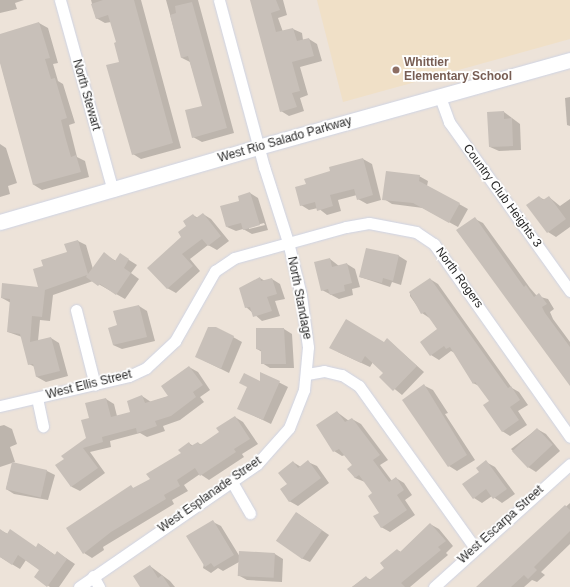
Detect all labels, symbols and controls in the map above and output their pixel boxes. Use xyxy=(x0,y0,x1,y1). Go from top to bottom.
place label: Whittier Elementary School xyxy=(404,56,512,84)
street label: North Stewart xyxy=(69,58,103,132)
marker: Whittier Elementary School xyxy=(391,65,401,75)
street label: West Rio Salado Parkway xyxy=(216,114,354,166)
street label: Country Club Heights 3 xyxy=(460,142,544,250)
street label: North Rogers xyxy=(432,245,486,311)
street label: North Standage xyxy=(284,255,314,341)
street label: West Ellis Street xyxy=(45,367,133,403)
street label: West Esplanade Street xyxy=(156,454,264,536)
street label: West Escarpa Street xyxy=(455,483,547,567)

